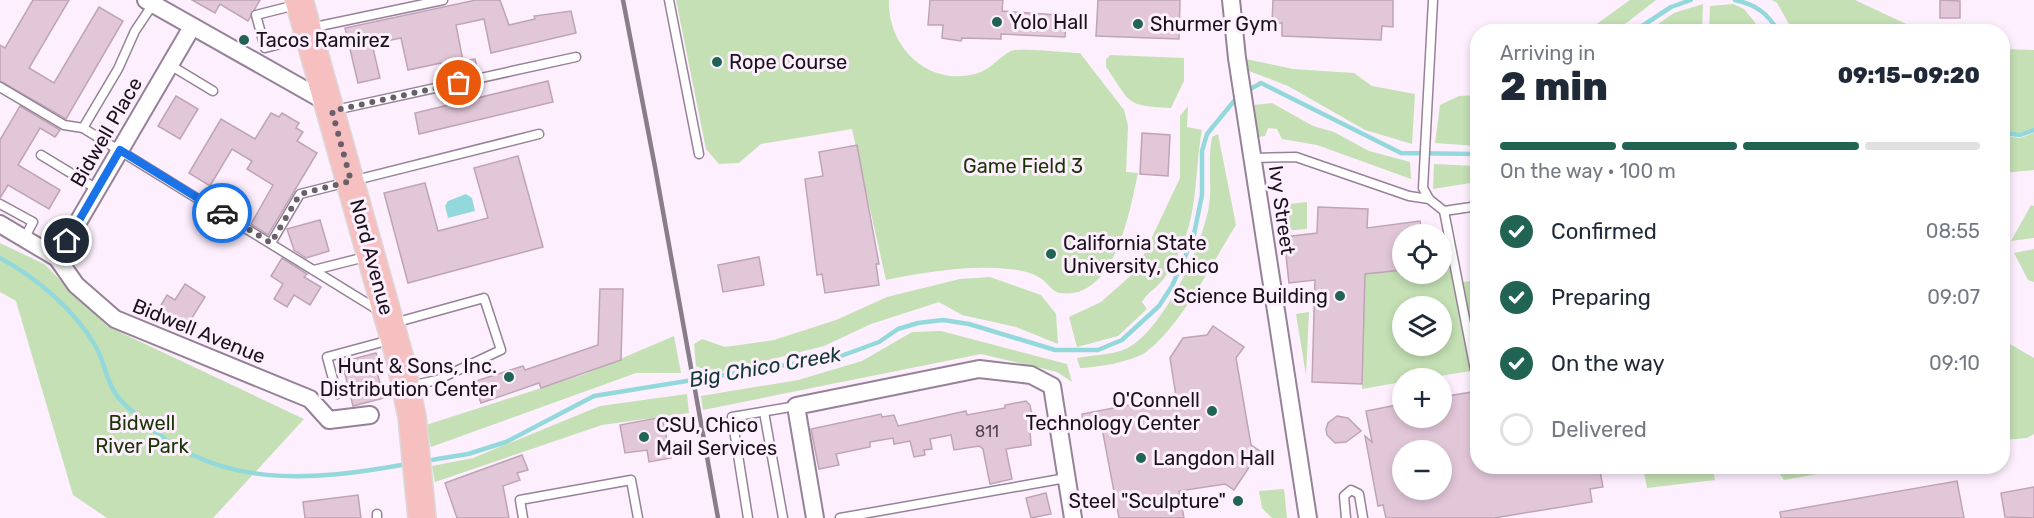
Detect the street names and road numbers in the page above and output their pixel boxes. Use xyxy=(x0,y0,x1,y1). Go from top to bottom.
street label: Bidwell Place xyxy=(65,73,147,191)
street label: Ivy Street xyxy=(1264,164,1300,256)
street label: Nord Avenue xyxy=(345,196,399,318)
street label: Bidwell Avenue xyxy=(129,293,269,369)

